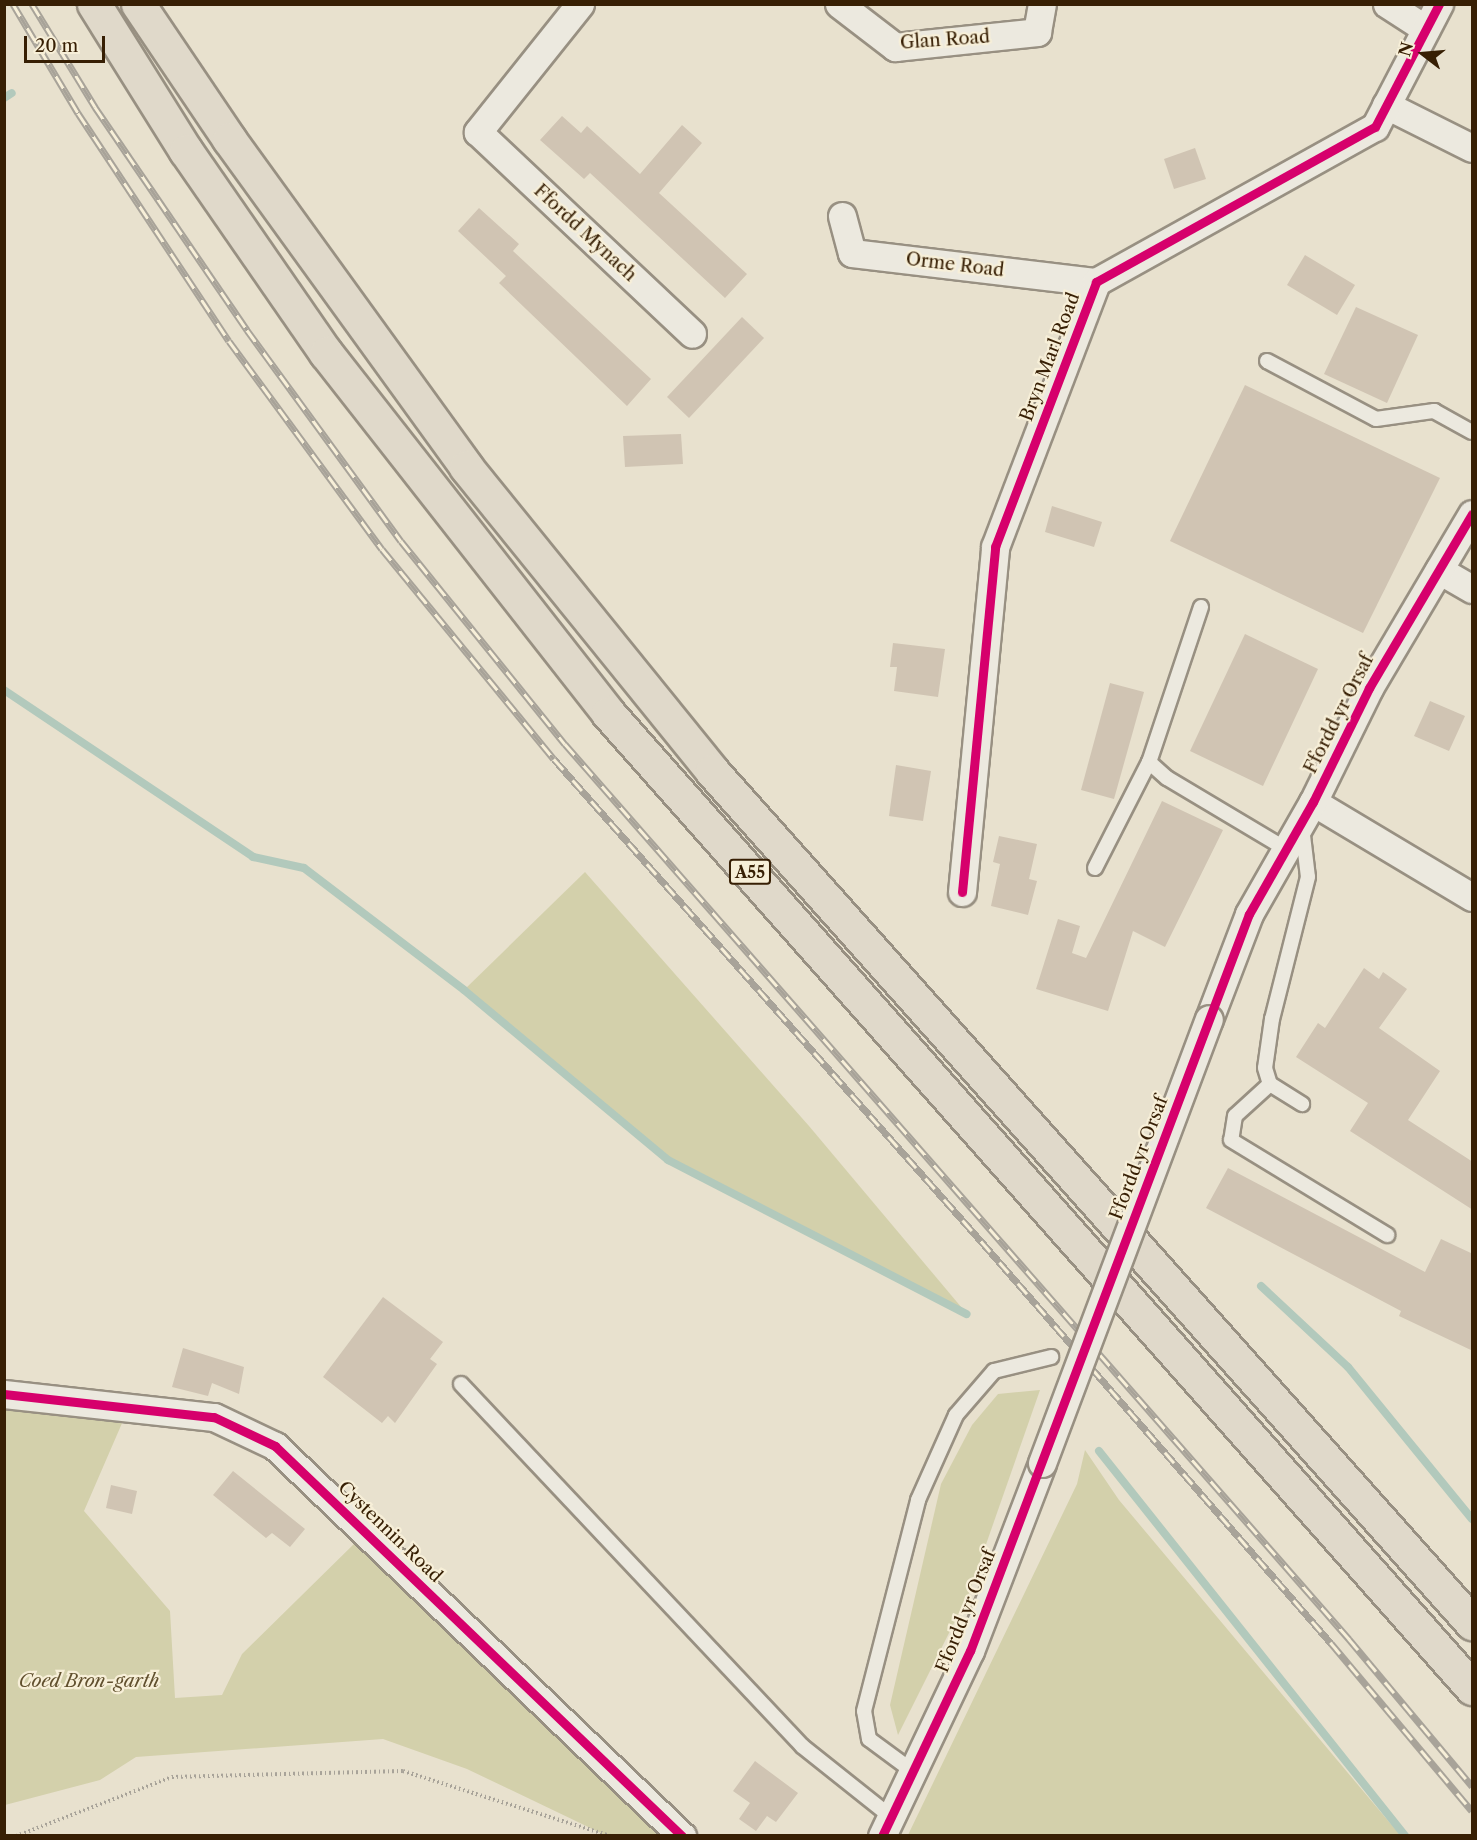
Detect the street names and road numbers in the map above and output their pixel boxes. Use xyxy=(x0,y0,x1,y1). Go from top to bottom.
street label: Glan Road xyxy=(899,26,991,54)
street label: Ffordd Mynach xyxy=(529,180,641,286)
street label: Orme Road xyxy=(905,248,1005,282)
street label: Bryn Marl Road xyxy=(1016,290,1084,424)
street label: Ffordd yr Orsaf xyxy=(1299,650,1379,778)
road number: A55 xyxy=(728,859,772,885)
street label: Ffordd yr Orsaf xyxy=(1105,1093,1173,1223)
street label: Cystennin Road xyxy=(333,1477,447,1587)
street label: Ffordd yr Orsaf xyxy=(931,1546,1001,1676)

